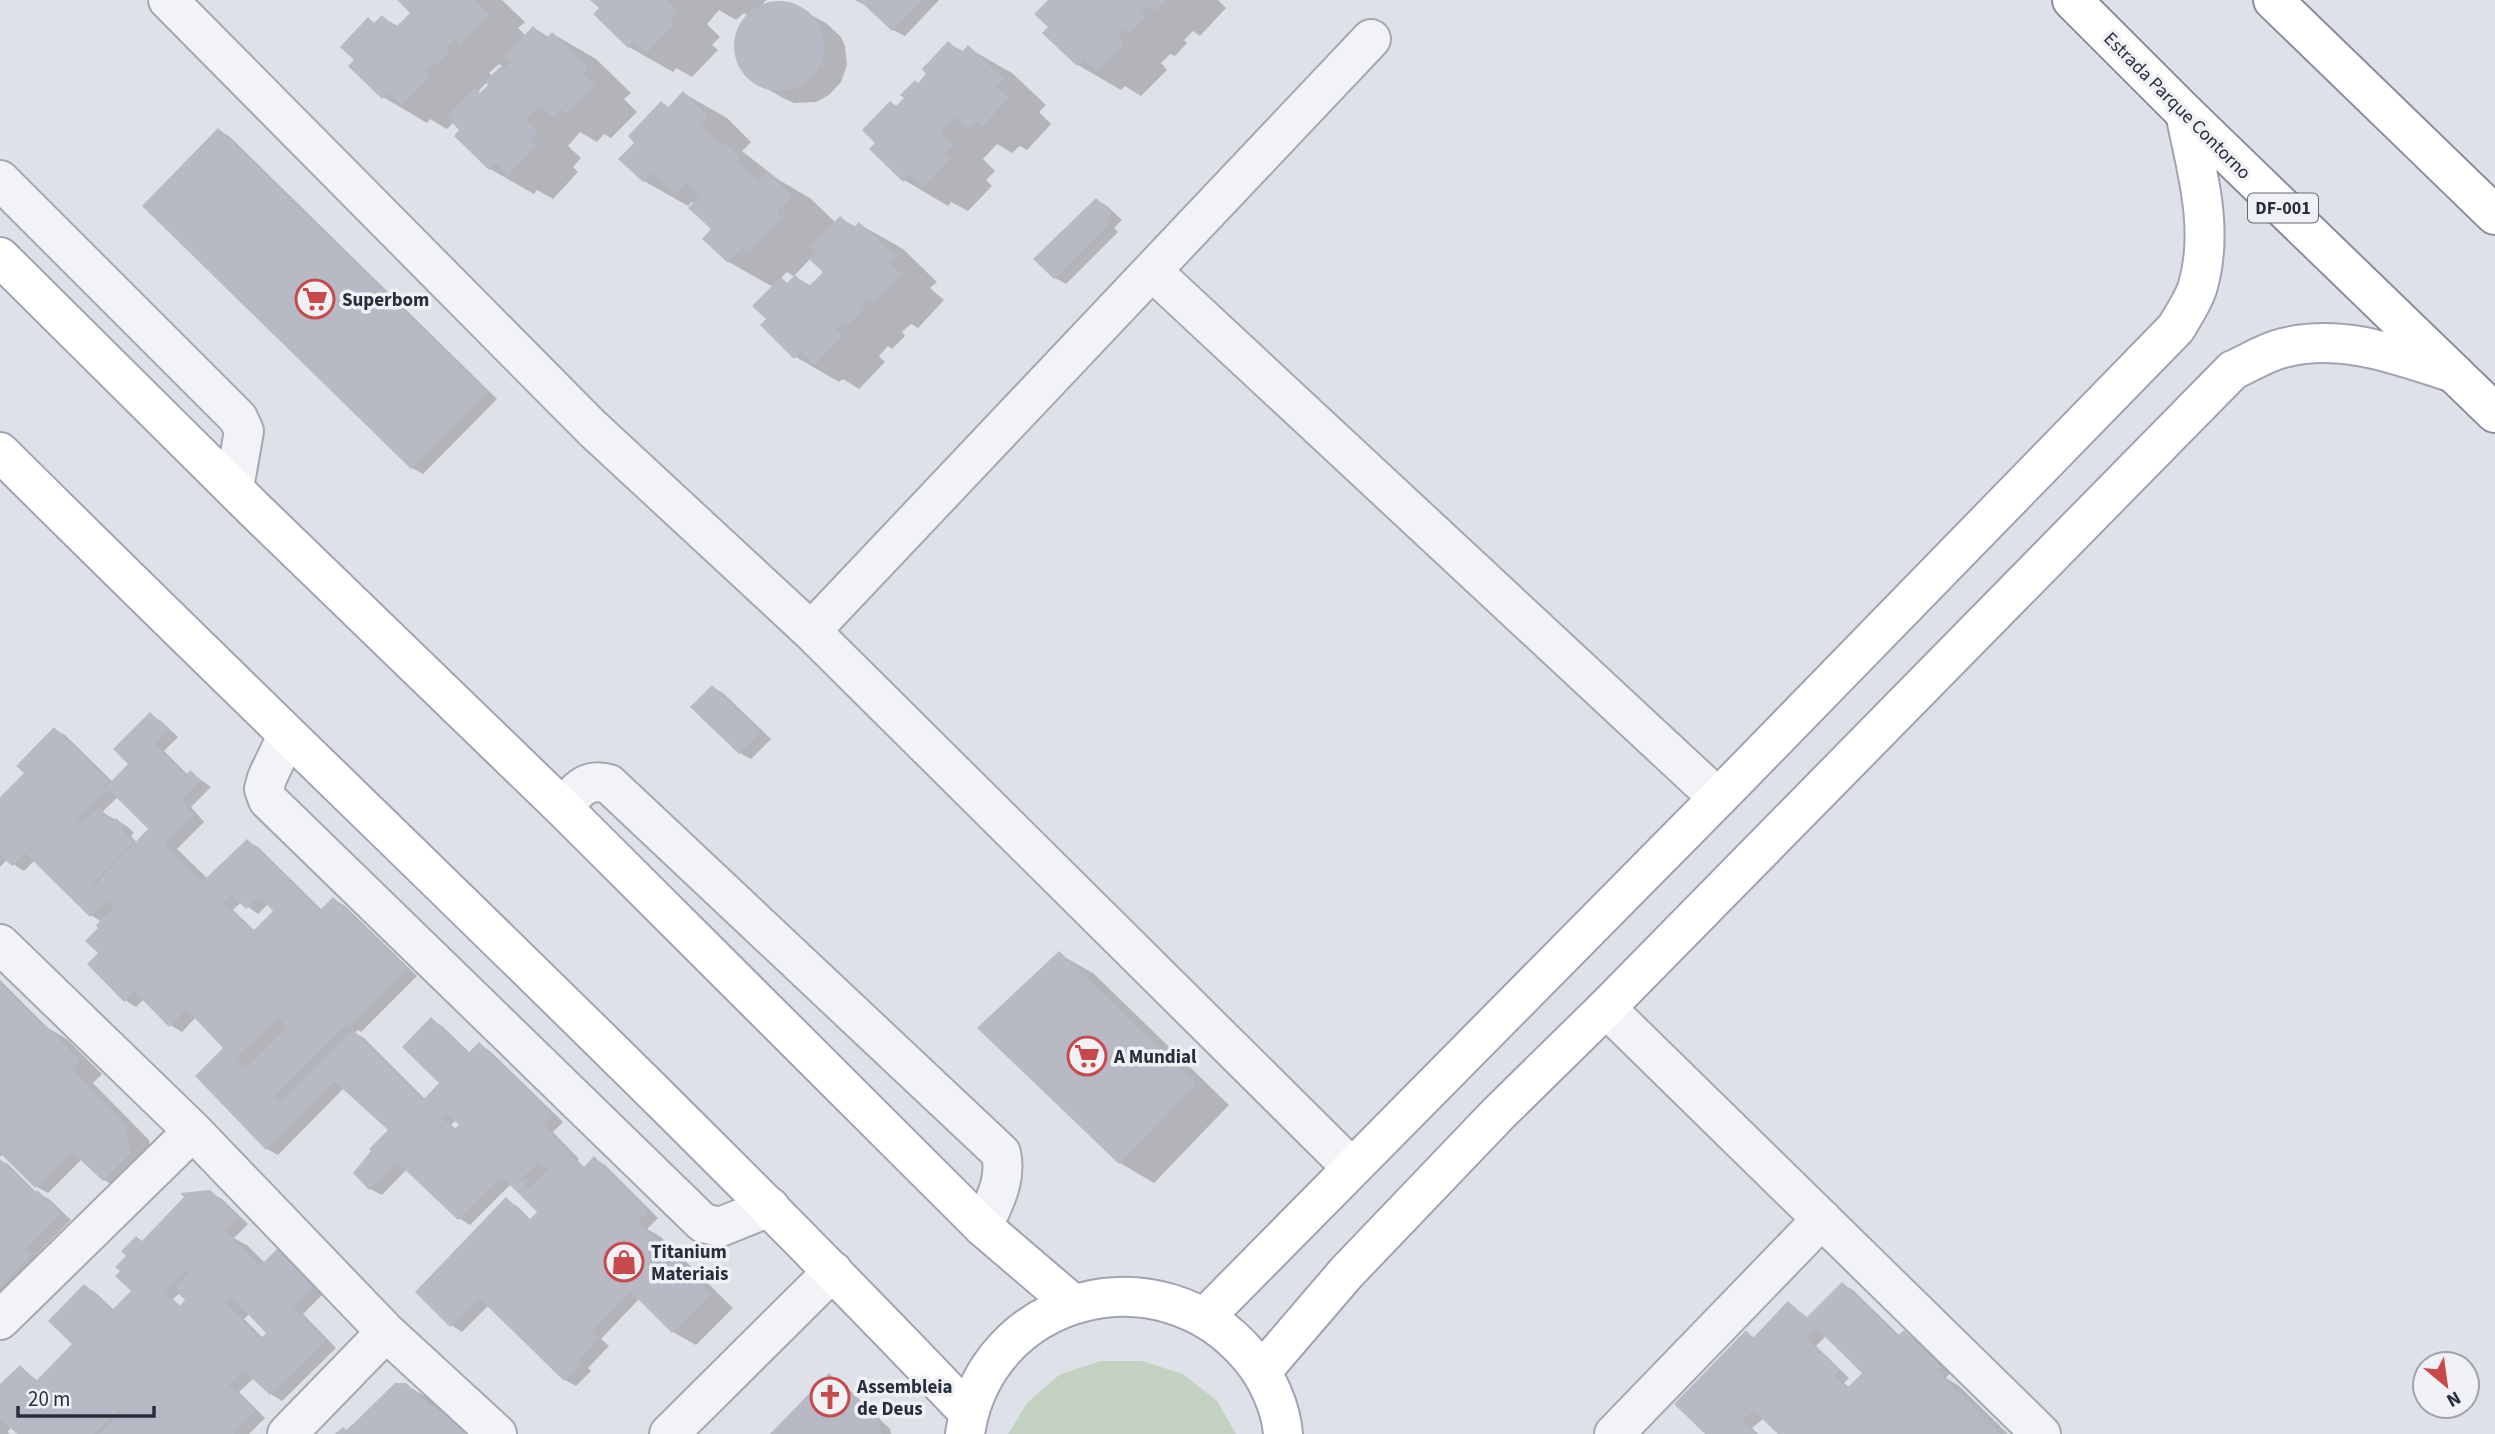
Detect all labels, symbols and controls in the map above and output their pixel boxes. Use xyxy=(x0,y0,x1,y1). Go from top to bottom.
street label: Estrada Parque Contorno xyxy=(2097,26,2257,186)
road number: DF-001 xyxy=(2248,194,2318,223)
supermarket icon: Superbom xyxy=(294,278,336,320)
place label: Superbom xyxy=(342,287,429,314)
supermarket icon: A Mundial xyxy=(1066,1035,1108,1077)
place label: A Mundial xyxy=(1113,1044,1197,1071)
place label: Titanium Materiais xyxy=(651,1239,728,1288)
shop icon: Titanium Materiais xyxy=(603,1241,645,1283)
north arrow xyxy=(2411,1350,2481,1420)
scale bar xyxy=(18,1374,154,1418)
place label: Assembleia de Deus xyxy=(856,1374,953,1423)
church icon: Assembleia de Deus xyxy=(809,1376,851,1418)
text: 20 m xyxy=(28,1384,70,1414)
text: N xyxy=(2441,1384,2466,1413)

